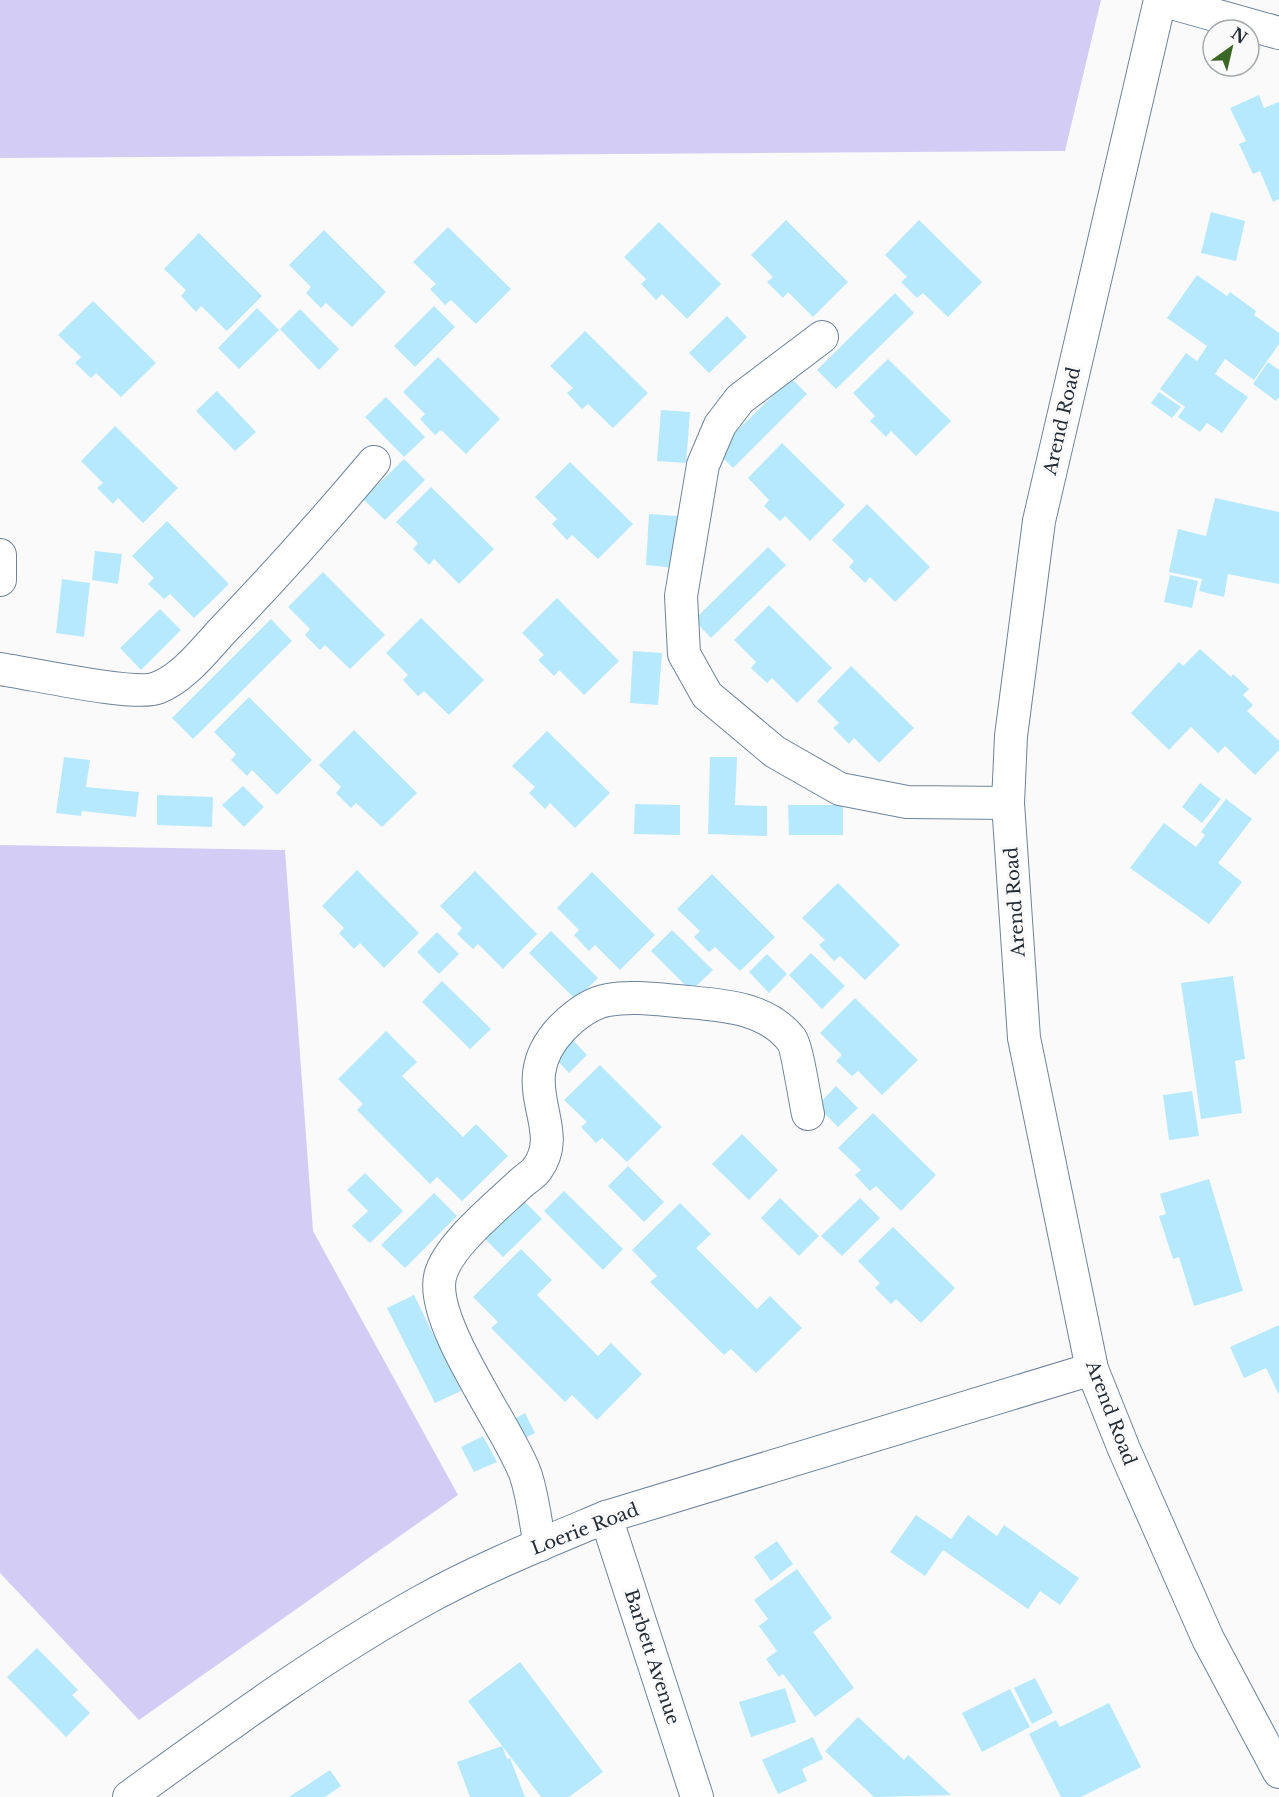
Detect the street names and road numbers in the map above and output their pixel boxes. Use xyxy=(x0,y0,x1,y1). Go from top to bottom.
street label: Arend Road xyxy=(1039,365,1085,478)
street label: Arend Road xyxy=(1000,846,1030,959)
street label: Arend Road xyxy=(1081,1357,1141,1468)
street label: Loerie Road xyxy=(528,1498,642,1560)
street label: Barbett Avenue xyxy=(620,1587,684,1727)

